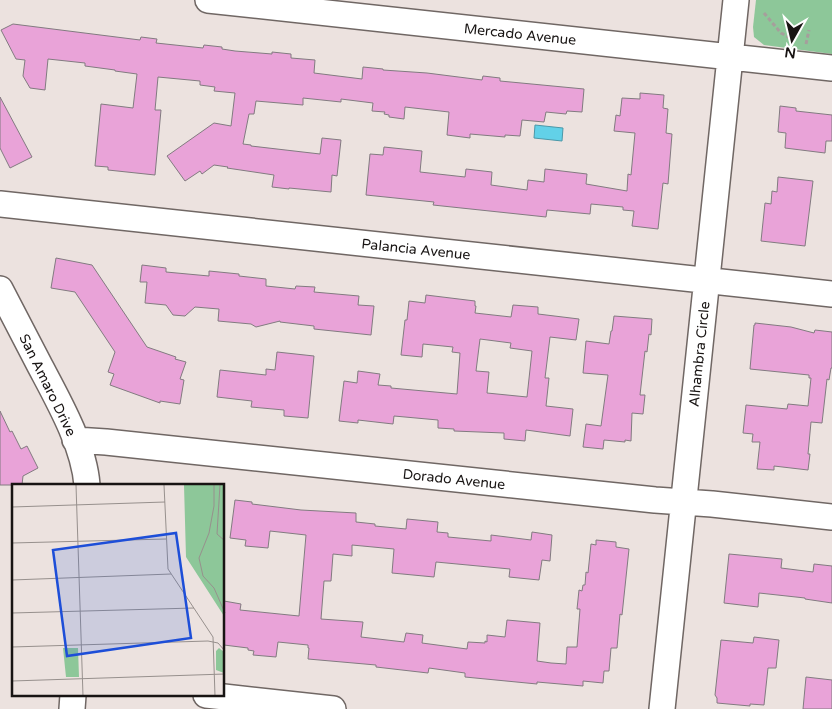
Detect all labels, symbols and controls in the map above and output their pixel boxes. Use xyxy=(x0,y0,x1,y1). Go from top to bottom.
north arrow xyxy=(767,15,817,65)
street label: Mercado Avenue xyxy=(463,20,577,49)
text: N xyxy=(784,43,797,62)
street label: Palancia Avenue xyxy=(361,235,471,264)
street label: Alhambra Circle xyxy=(686,300,713,408)
street label: San Amaro Drive xyxy=(15,331,80,439)
street label: Dorado Avenue xyxy=(402,466,506,493)
inset map xyxy=(12,484,225,696)

